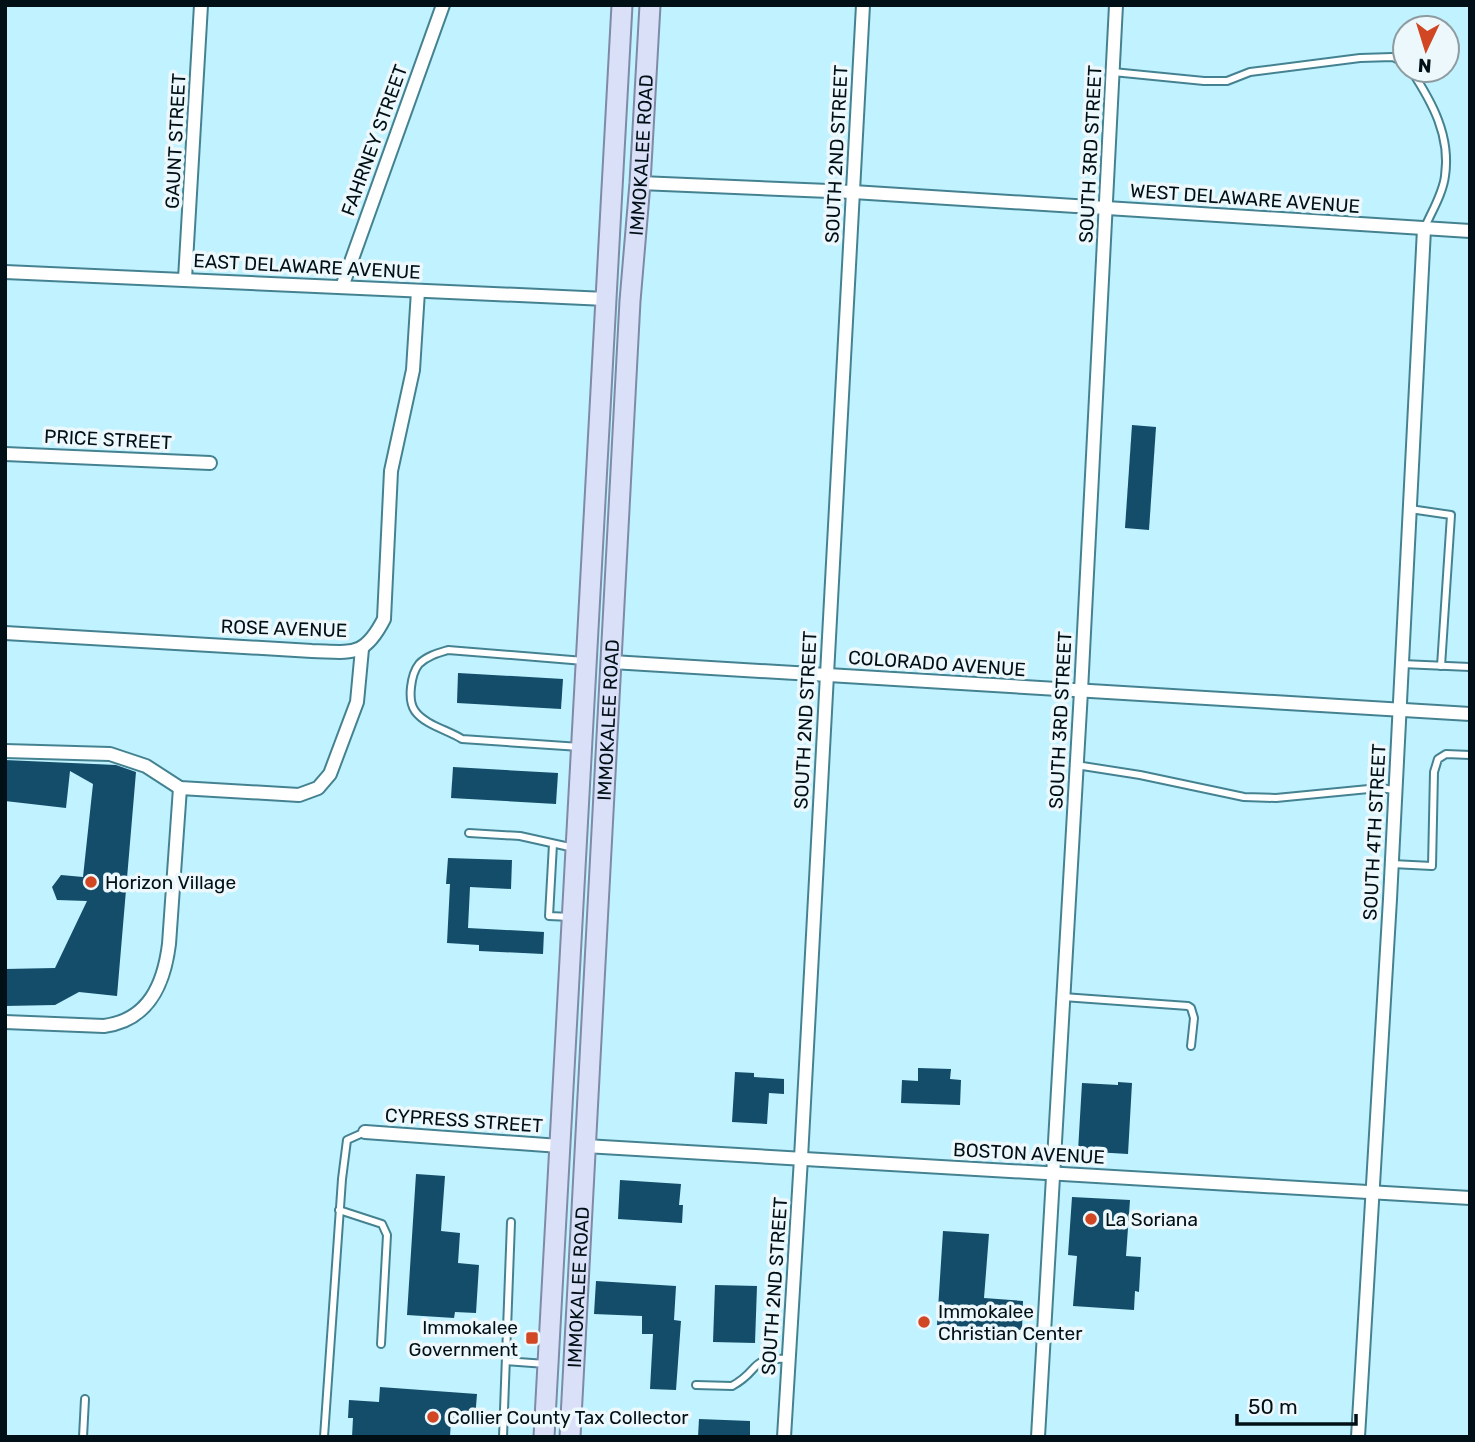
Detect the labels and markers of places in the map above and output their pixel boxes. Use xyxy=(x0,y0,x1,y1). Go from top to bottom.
place label: Horizon Village xyxy=(105,871,236,894)
marker: Horizon Village xyxy=(83,874,99,890)
place label: La Soriana xyxy=(1105,1208,1198,1231)
marker: La Soriana xyxy=(1083,1211,1099,1227)
place label: Immokalee Christian Center xyxy=(938,1300,1083,1345)
marker: Immokalee Christian Center xyxy=(916,1314,932,1330)
place label: Immokalee Government xyxy=(409,1316,519,1361)
marker: Immokalee Government xyxy=(524,1330,540,1346)
place label: Collier County Tax Collector xyxy=(447,1406,689,1429)
marker: Collier County Tax Collector xyxy=(425,1409,441,1425)

